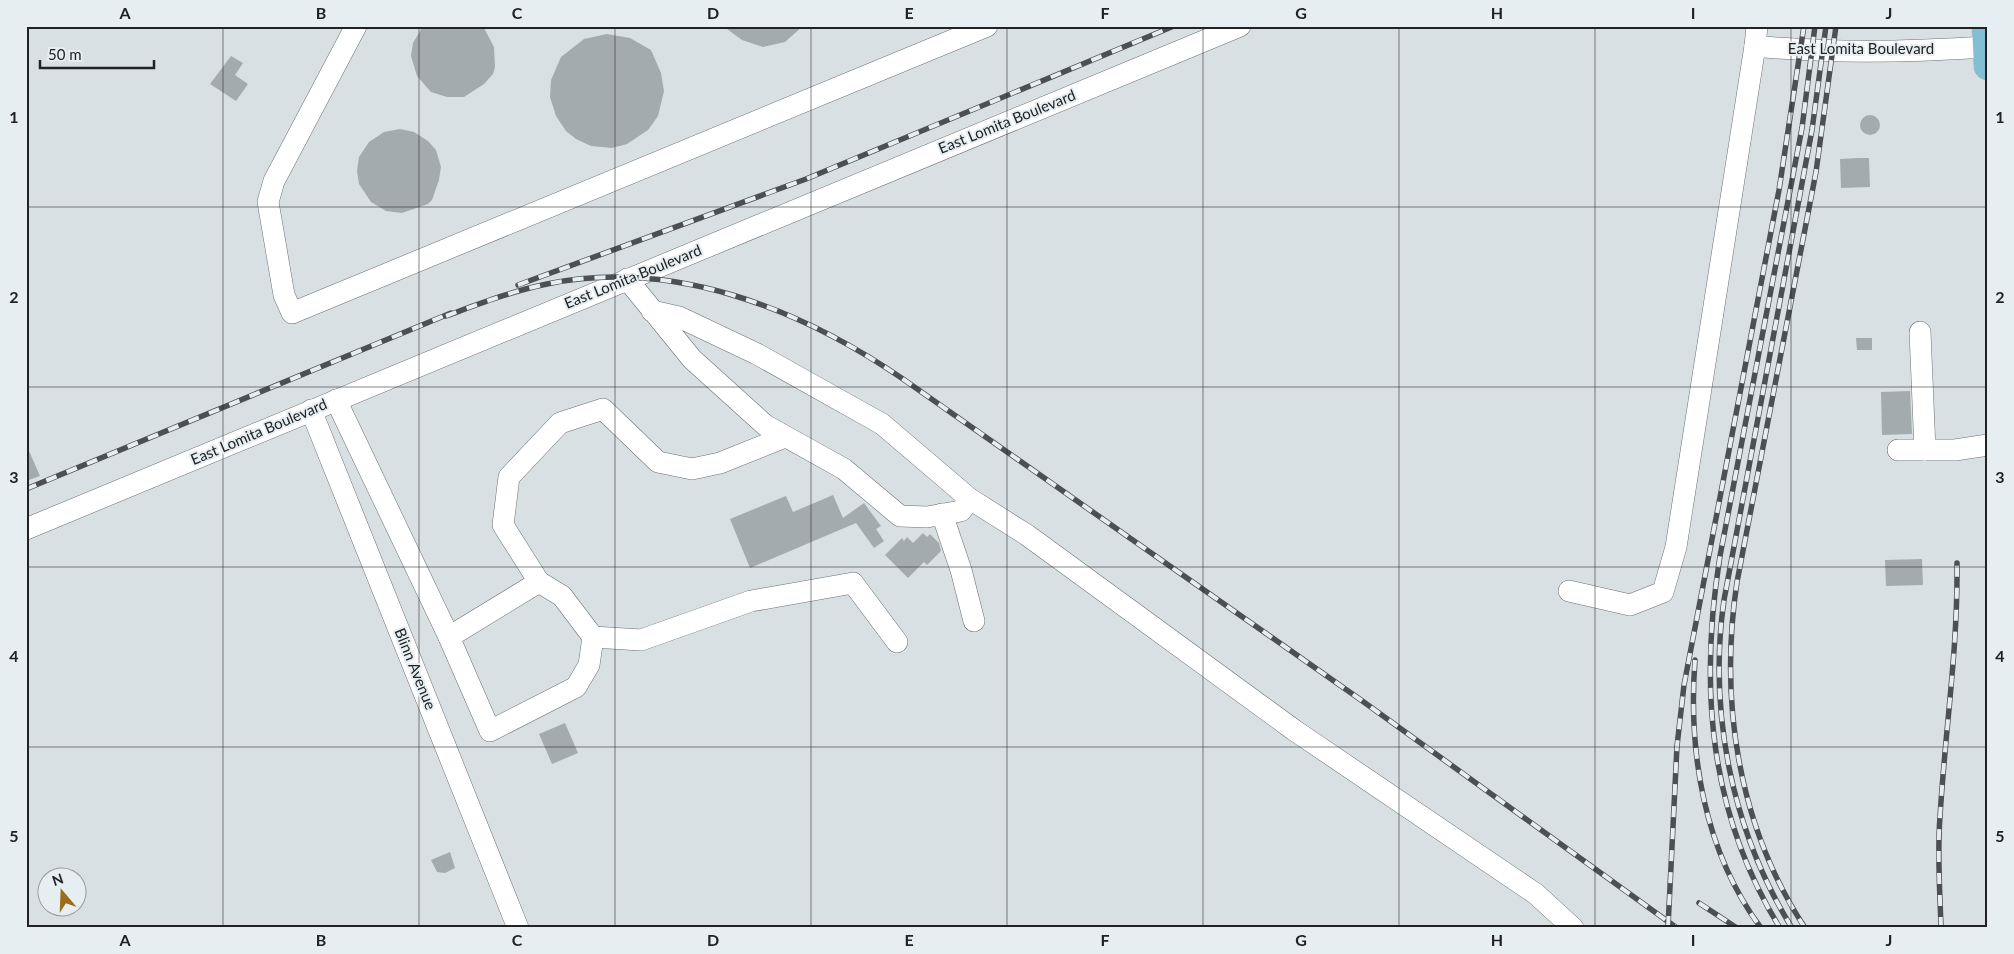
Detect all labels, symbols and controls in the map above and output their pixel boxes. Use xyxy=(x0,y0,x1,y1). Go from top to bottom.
text: A xyxy=(118,3,131,22)
text: B xyxy=(316,3,326,22)
text: C xyxy=(512,3,523,22)
text: D xyxy=(707,3,719,22)
text: E xyxy=(904,3,914,22)
text: F xyxy=(1100,3,1110,22)
text: G xyxy=(1295,3,1307,22)
text: H xyxy=(1491,3,1503,22)
text: I xyxy=(1691,3,1695,22)
text: J xyxy=(1886,3,1892,22)
scale bar xyxy=(40,38,154,70)
street label: East Lomita Boulevard xyxy=(1788,39,1934,57)
text: 50 m xyxy=(48,45,82,63)
street label: East Lomita Boulevard xyxy=(935,85,1078,157)
text: 1 xyxy=(9,107,19,126)
text: 1 xyxy=(1995,107,2005,126)
street label: East Lomita Boulevard xyxy=(561,240,704,312)
text: 2 xyxy=(9,287,19,306)
text: 2 xyxy=(1995,287,2005,306)
street label: East Lomita Boulevard xyxy=(188,394,329,468)
text: 3 xyxy=(9,467,19,486)
text: 3 xyxy=(1995,467,2005,486)
street label: Blinn Avenue xyxy=(391,625,440,712)
text: 4 xyxy=(9,646,19,665)
text: 4 xyxy=(1995,646,2005,665)
text: 5 xyxy=(9,826,19,845)
text: 5 xyxy=(1995,826,2005,845)
north arrow xyxy=(38,866,88,916)
text: N xyxy=(50,869,65,889)
text: A xyxy=(118,930,131,949)
text: B xyxy=(316,930,326,949)
text: C xyxy=(512,930,523,949)
text: D xyxy=(707,930,719,949)
text: E xyxy=(904,930,914,949)
text: F xyxy=(1100,930,1110,949)
text: G xyxy=(1295,930,1307,949)
text: H xyxy=(1491,930,1503,949)
text: I xyxy=(1691,930,1695,949)
text: J xyxy=(1886,930,1892,949)

